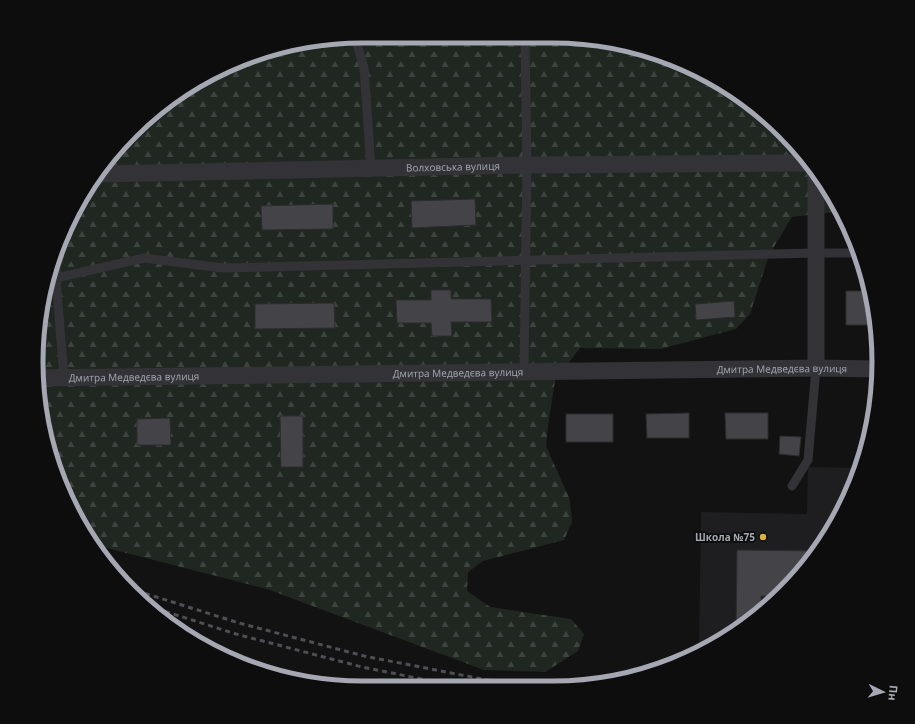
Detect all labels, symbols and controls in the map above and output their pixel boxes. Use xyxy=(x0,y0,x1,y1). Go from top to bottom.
street label: Волховська вулиця xyxy=(406,159,500,175)
street label: Дмитра Медведєва вулиця xyxy=(717,361,847,376)
street label: Дмитра Медведєва вулиця xyxy=(393,365,523,380)
street label: Дмитра Медведєва вулиця xyxy=(69,369,199,385)
place label: Школа №75 xyxy=(695,530,755,544)
marker: Школа №75 xyxy=(758,532,768,542)
north arrow xyxy=(863,672,903,712)
text: Пн xyxy=(885,685,902,701)

